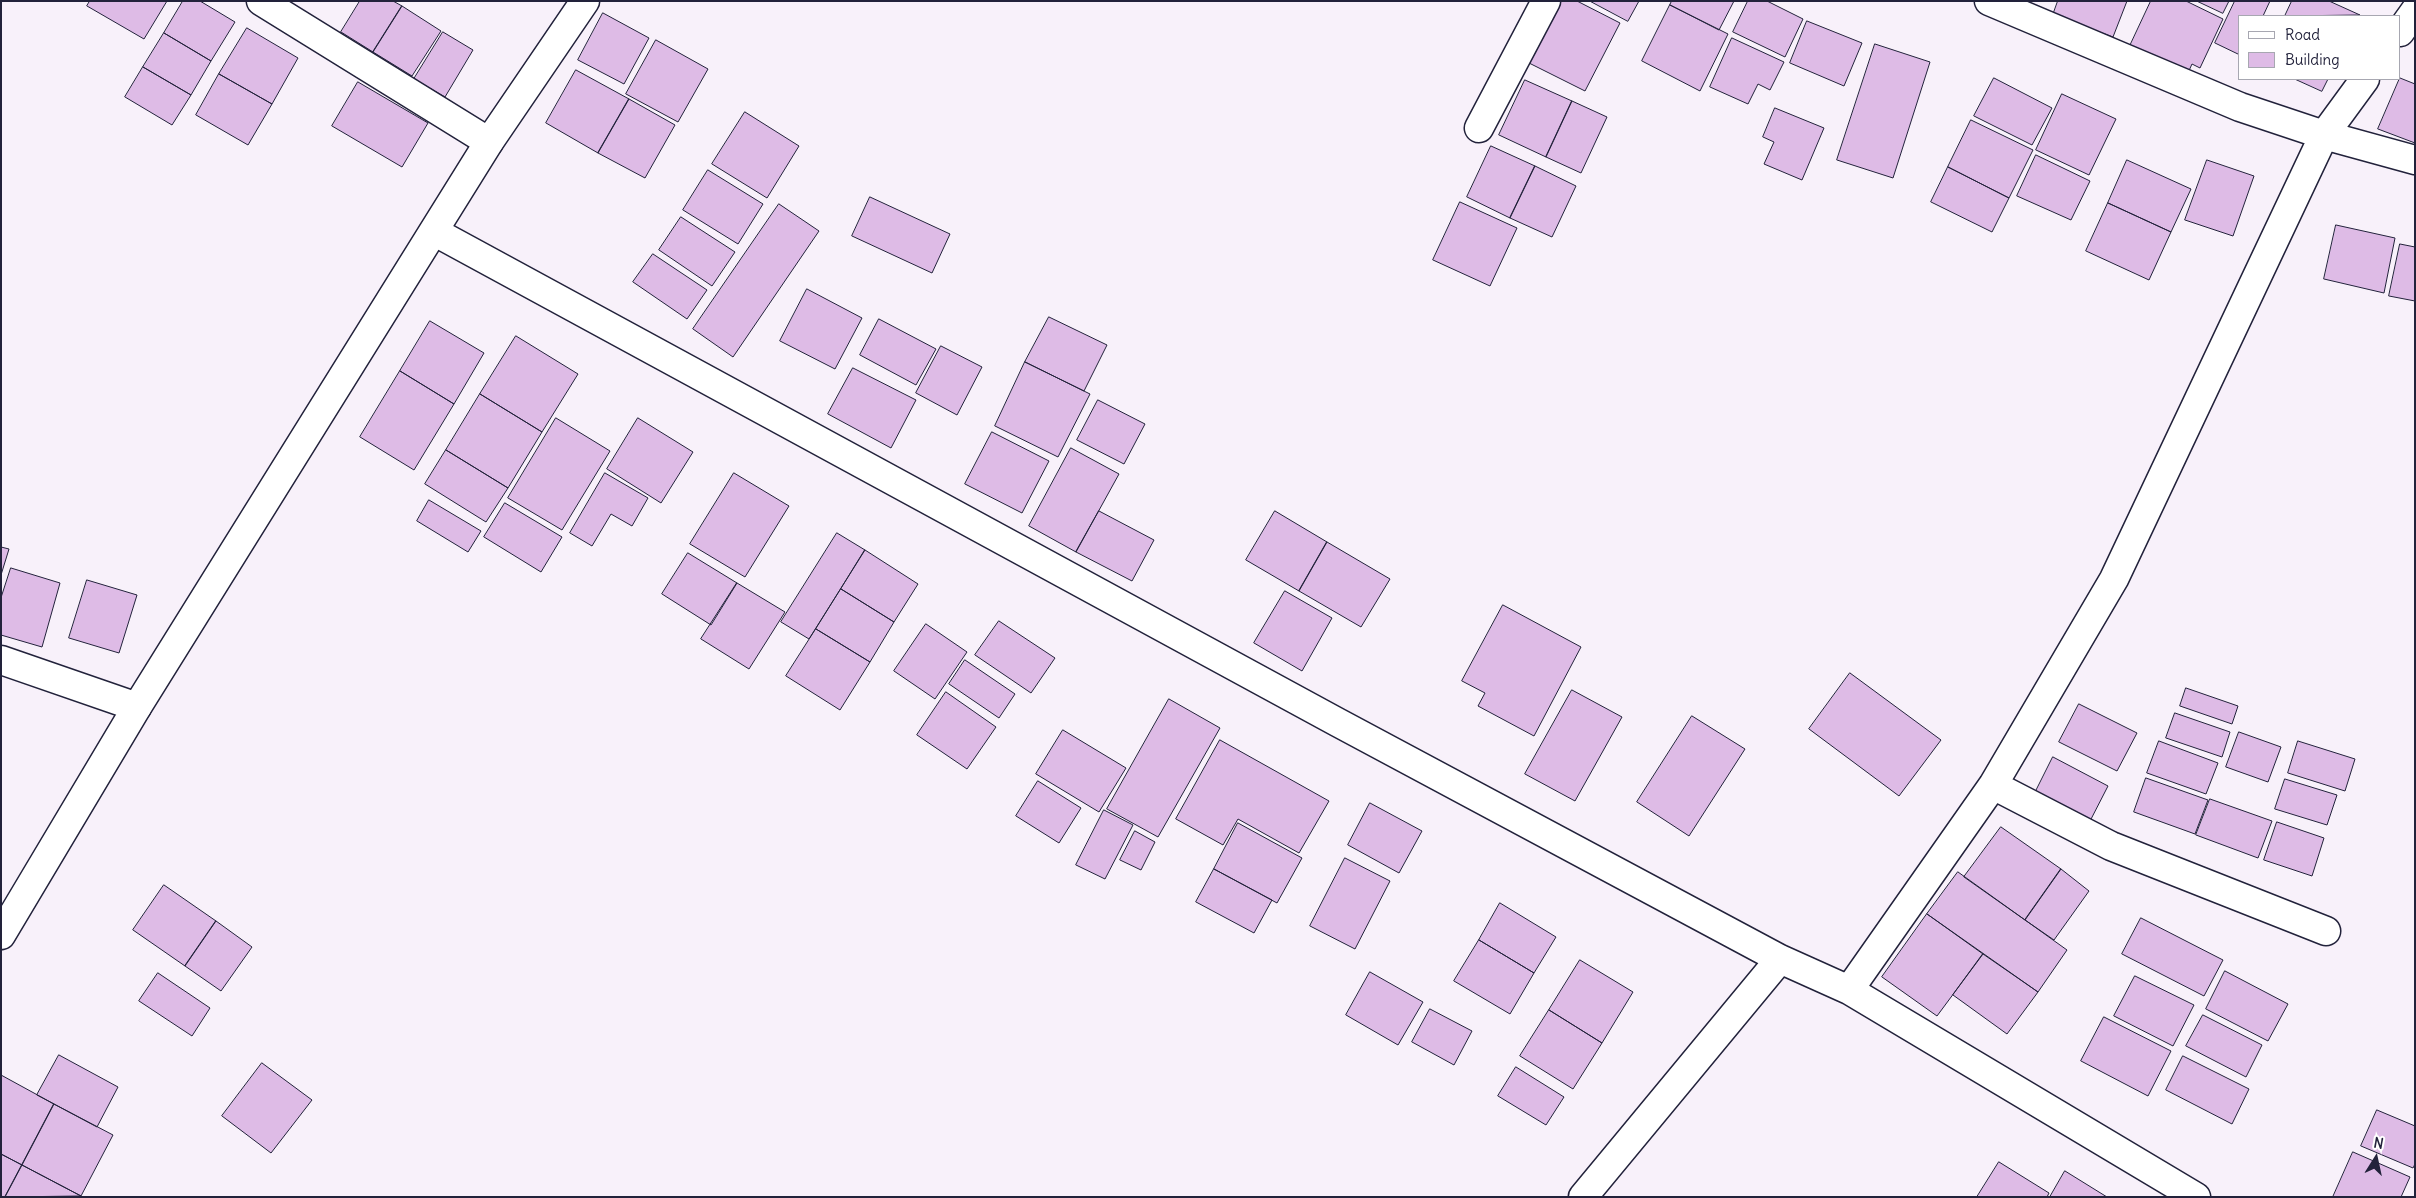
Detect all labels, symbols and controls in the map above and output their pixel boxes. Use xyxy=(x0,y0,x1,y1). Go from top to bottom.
legend xyxy=(2238,15,2401,80)
text: Road xyxy=(2285,25,2320,44)
text: Building xyxy=(2285,50,2340,69)
north arrow xyxy=(2351,1133,2401,1183)
text: N xyxy=(2372,1134,2385,1153)

